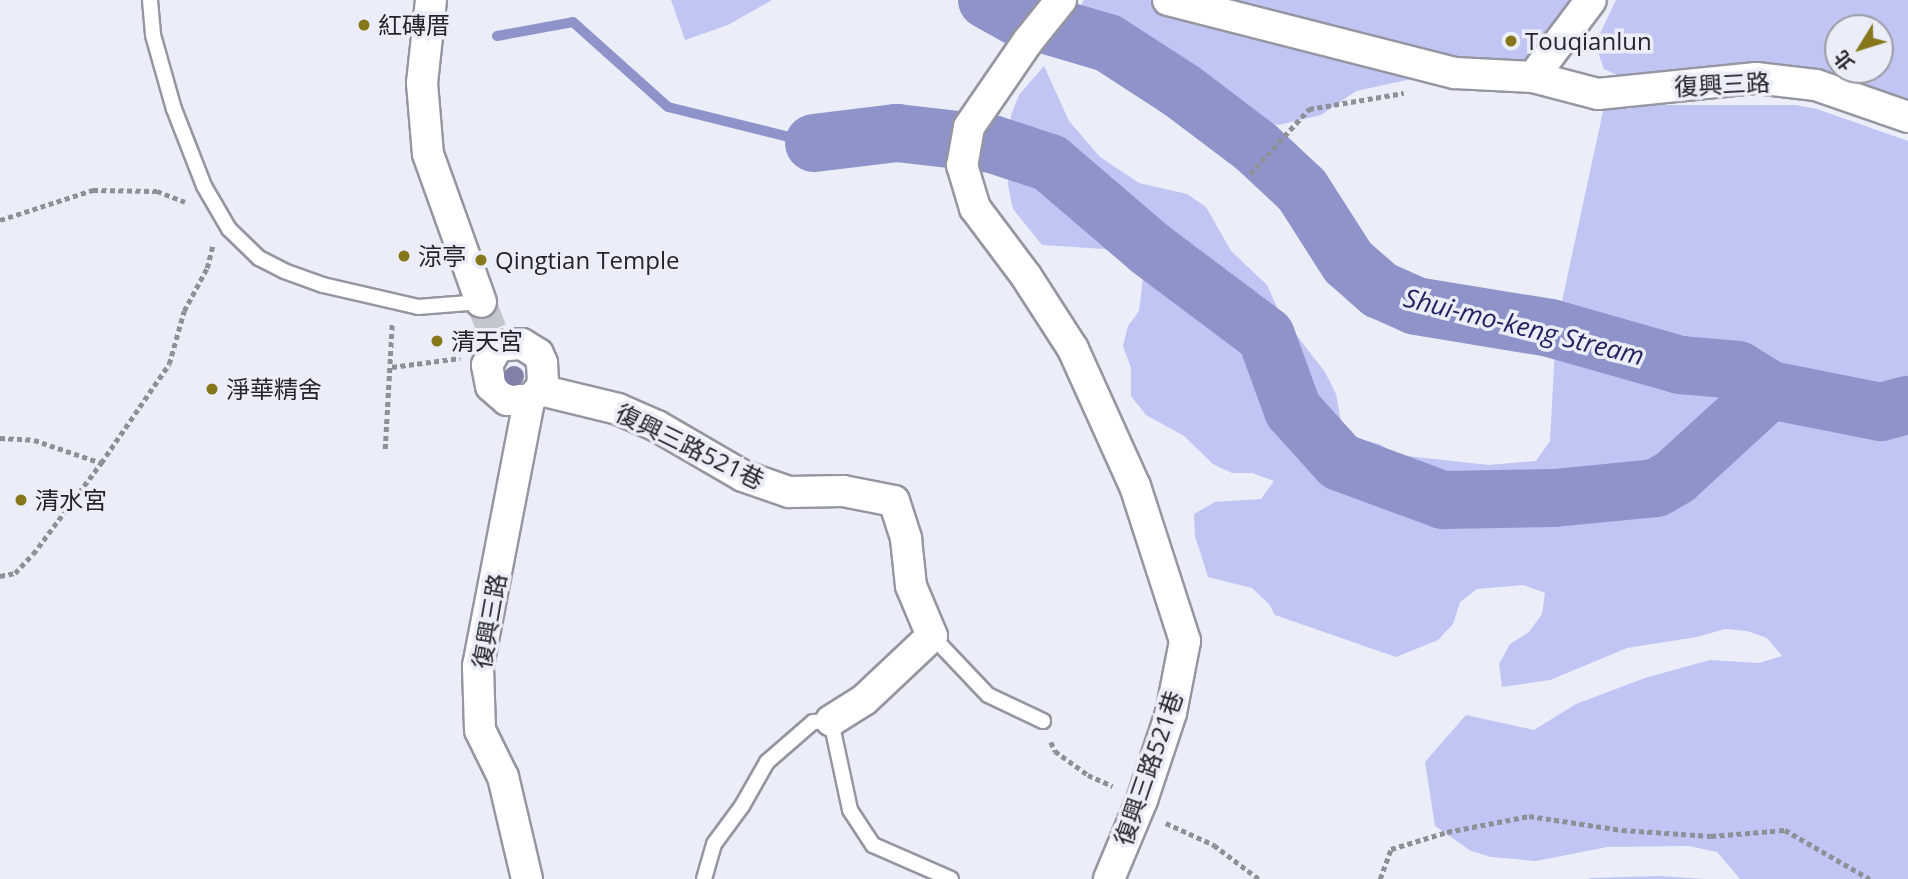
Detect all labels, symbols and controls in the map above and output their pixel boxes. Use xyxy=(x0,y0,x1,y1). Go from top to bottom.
place label: 紅磚厝 xyxy=(378,11,450,39)
north arrow xyxy=(1824,14,1894,84)
marker: 紅磚厝 xyxy=(356,17,372,33)
place label: Touqianlun xyxy=(1525,27,1652,55)
marker: Touqianlun xyxy=(1503,33,1519,49)
text: 北 xyxy=(1828,45,1860,76)
street label: 復興三路 xyxy=(1673,67,1771,101)
place label: 涼亭 xyxy=(418,242,466,270)
place label: Qingtian Temple xyxy=(495,246,680,274)
marker: 涼亭 xyxy=(396,248,412,264)
marker: Qingtian Temple xyxy=(473,252,489,268)
water label: Shui-mo-keng Stream xyxy=(1401,282,1647,372)
place label: 清天宮 xyxy=(451,327,523,355)
marker: 清天宮 xyxy=(429,333,445,349)
place label: 淨華精舍 xyxy=(226,375,322,403)
marker: 淨華精舍 xyxy=(204,381,220,397)
street label: 復興三路521巷 xyxy=(611,398,769,494)
place label: 清水宮 xyxy=(35,486,107,514)
marker: 清水宮 xyxy=(13,492,29,508)
street label: 復興三路 xyxy=(466,571,512,671)
street label: 復興三路521巷 xyxy=(1108,687,1188,849)

